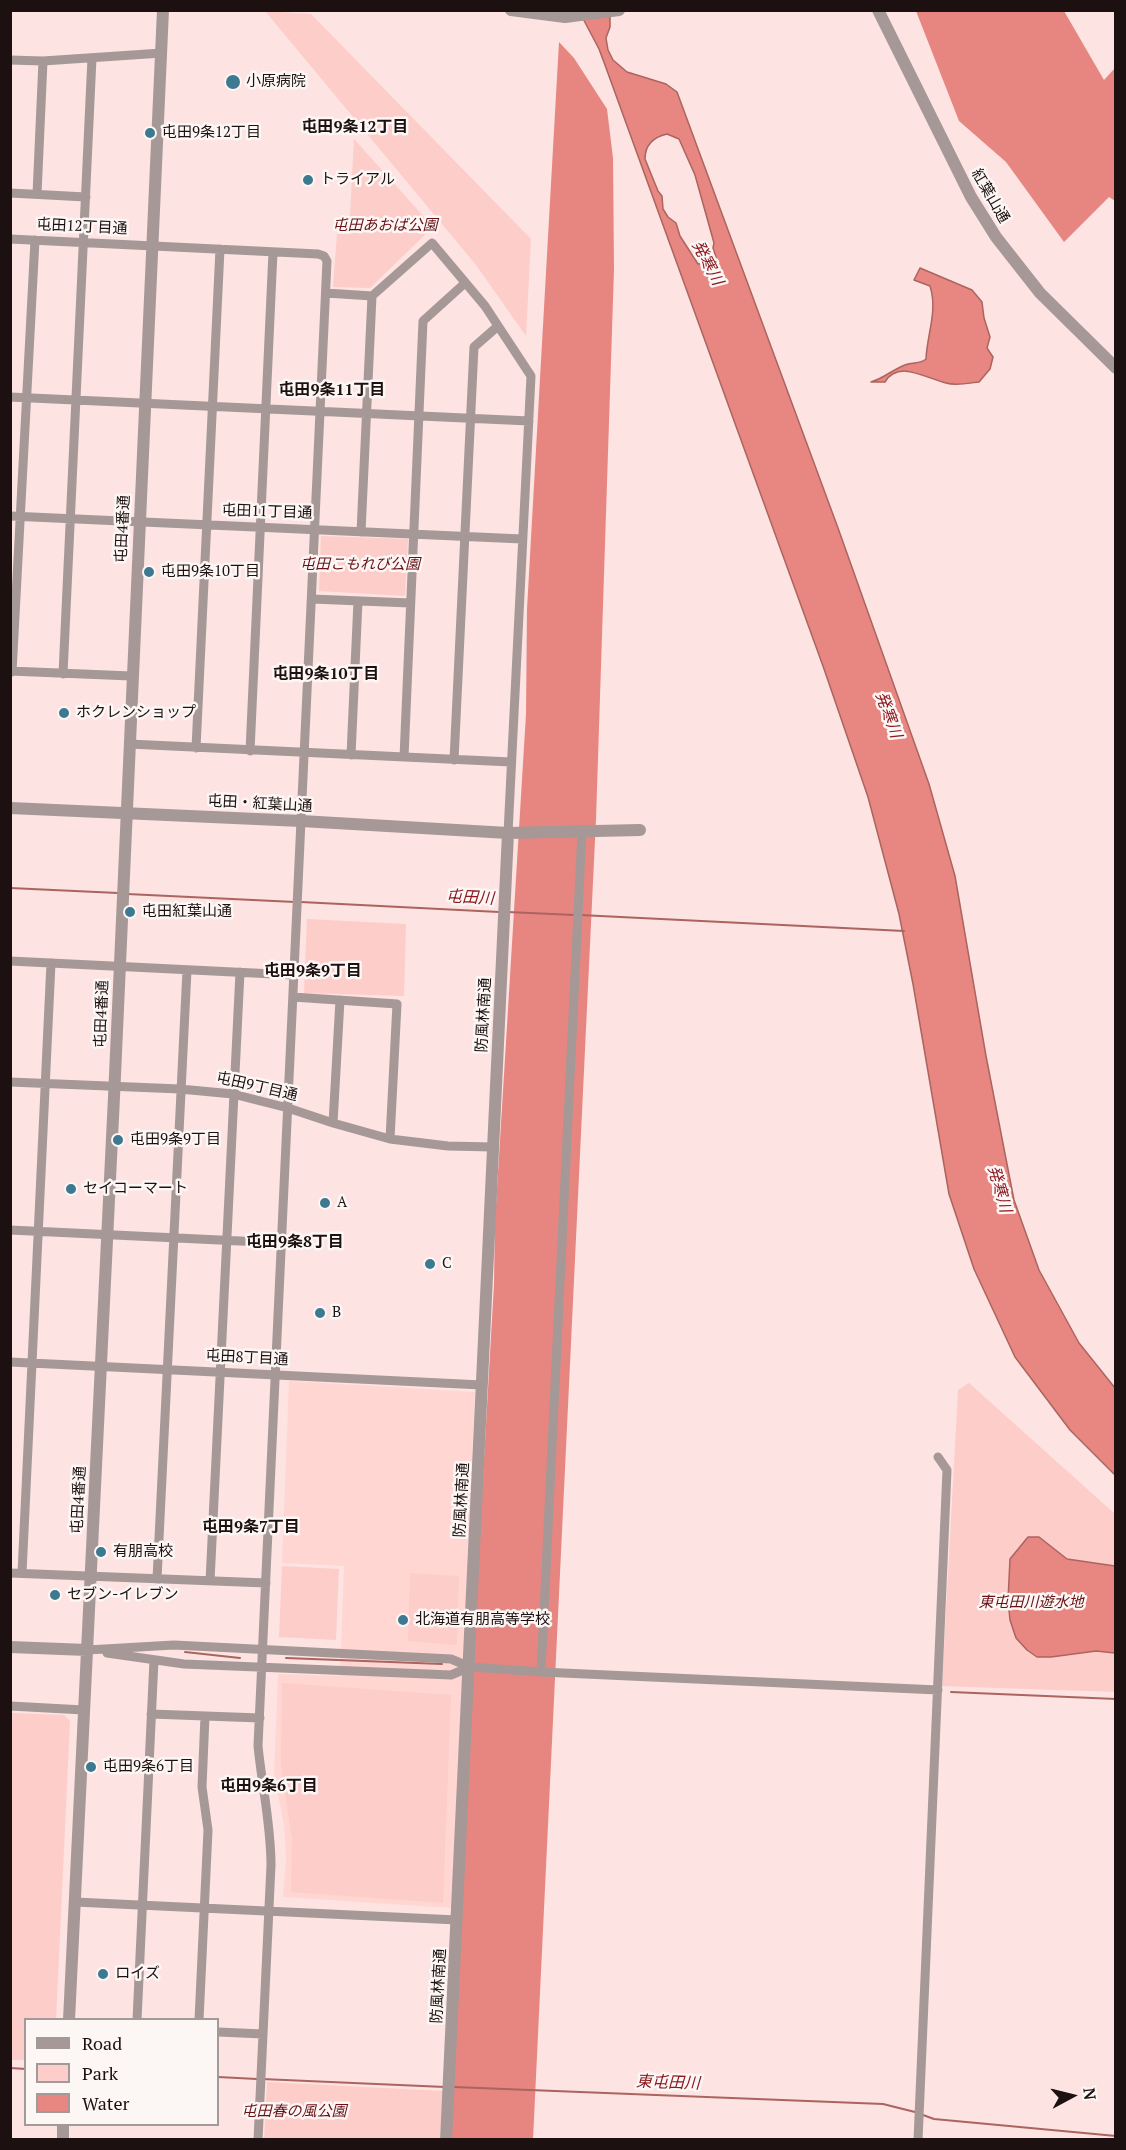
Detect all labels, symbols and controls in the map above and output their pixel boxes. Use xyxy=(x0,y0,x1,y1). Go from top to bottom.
marker: 小原病院 xyxy=(224,73,242,91)
place label: 小原病院 xyxy=(246,73,306,91)
district label: 屯田9条12丁目 xyxy=(301,117,409,137)
place label: 屯田9条12丁目 xyxy=(162,124,261,142)
marker: 屯田9条12丁目 xyxy=(143,126,157,140)
street label: 紅葉山通 xyxy=(967,166,1013,226)
place label: トライアル xyxy=(320,171,395,189)
marker: トライアル xyxy=(301,173,315,187)
street label: 屯田12丁目通 xyxy=(36,216,128,238)
park label: 屯田あおば公園 xyxy=(333,217,437,235)
water label: 発寒川 xyxy=(687,237,727,289)
district label: 屯田9条11丁目 xyxy=(278,380,386,400)
street label: 屯田4番通 xyxy=(112,495,134,563)
street label: 屯田11丁目通 xyxy=(221,501,313,523)
park label: 屯田こもれび公園 xyxy=(300,556,420,574)
place label: 屯田9条10丁目 xyxy=(161,563,260,581)
marker: 屯田9条10丁目 xyxy=(142,565,156,579)
district label: 屯田9条10丁目 xyxy=(272,664,380,684)
water label: 発寒川 xyxy=(871,689,905,741)
place label: ホクレンショップ xyxy=(76,704,196,722)
marker: ホクレンショップ xyxy=(57,706,71,720)
street label: 屯田・紅葉山通 xyxy=(207,792,313,816)
water label: 屯田川 xyxy=(446,887,494,909)
place label: 屯田紅葉山通 xyxy=(142,903,232,921)
marker: 屯田紅葉山通 xyxy=(123,905,137,919)
district label: 屯田9条9丁目 xyxy=(264,961,362,981)
street label: 防風林南通 xyxy=(473,977,495,1053)
street label: 屯田4番通 xyxy=(92,980,112,1048)
street label: 屯田9丁目通 xyxy=(215,1069,299,1105)
place label: 屯田9条9丁目 xyxy=(130,1131,221,1149)
marker: 屯田9条9丁目 xyxy=(111,1133,125,1147)
water label: 発寒川 xyxy=(983,1163,1015,1215)
place label: セイコーマート xyxy=(83,1180,188,1198)
marker: セイコーマート xyxy=(64,1182,78,1196)
place label: A xyxy=(337,1194,347,1212)
marker: A xyxy=(318,1196,332,1210)
district label: 屯田9条8丁目 xyxy=(246,1232,344,1252)
place label: C xyxy=(442,1255,452,1273)
marker: C xyxy=(423,1257,437,1271)
place label: B xyxy=(332,1304,341,1322)
marker: B xyxy=(313,1306,327,1320)
street label: 屯田8丁目通 xyxy=(205,1347,289,1369)
street label: 防風林南通 xyxy=(451,1462,473,1538)
street label: 屯田4番通 xyxy=(68,1466,90,1534)
district label: 屯田9条7丁目 xyxy=(202,1517,300,1537)
place label: 有朋高校 xyxy=(113,1543,173,1561)
marker: 有朋高校 xyxy=(94,1545,108,1559)
place label: セブン-イレブン xyxy=(67,1586,178,1604)
marker: セブン-イレブン xyxy=(48,1588,62,1602)
park label: 東屯田川遊水地 xyxy=(979,1594,1083,1612)
place label: 北海道有朋高等学校 xyxy=(415,1611,550,1629)
marker: 北海道有朋高等学校 xyxy=(396,1613,410,1627)
place label: 屯田9条6丁目 xyxy=(103,1758,194,1776)
marker: 屯田9条6丁目 xyxy=(84,1760,98,1774)
district label: 屯田9条6丁目 xyxy=(220,1776,318,1796)
street label: 防風林南通 xyxy=(428,1948,450,2024)
place label: ロイズ xyxy=(115,1965,160,1983)
marker: ロイズ xyxy=(96,1967,110,1981)
legend xyxy=(24,2018,219,2126)
text: Road xyxy=(82,2031,122,2055)
text: Park xyxy=(82,2061,118,2085)
north arrow xyxy=(1042,2066,1102,2126)
water label: 東屯田川 xyxy=(636,2072,700,2094)
text: N xyxy=(1078,2086,1102,2101)
text: Water xyxy=(82,2091,129,2115)
park label: 屯田春の風公園 xyxy=(242,2103,346,2121)

